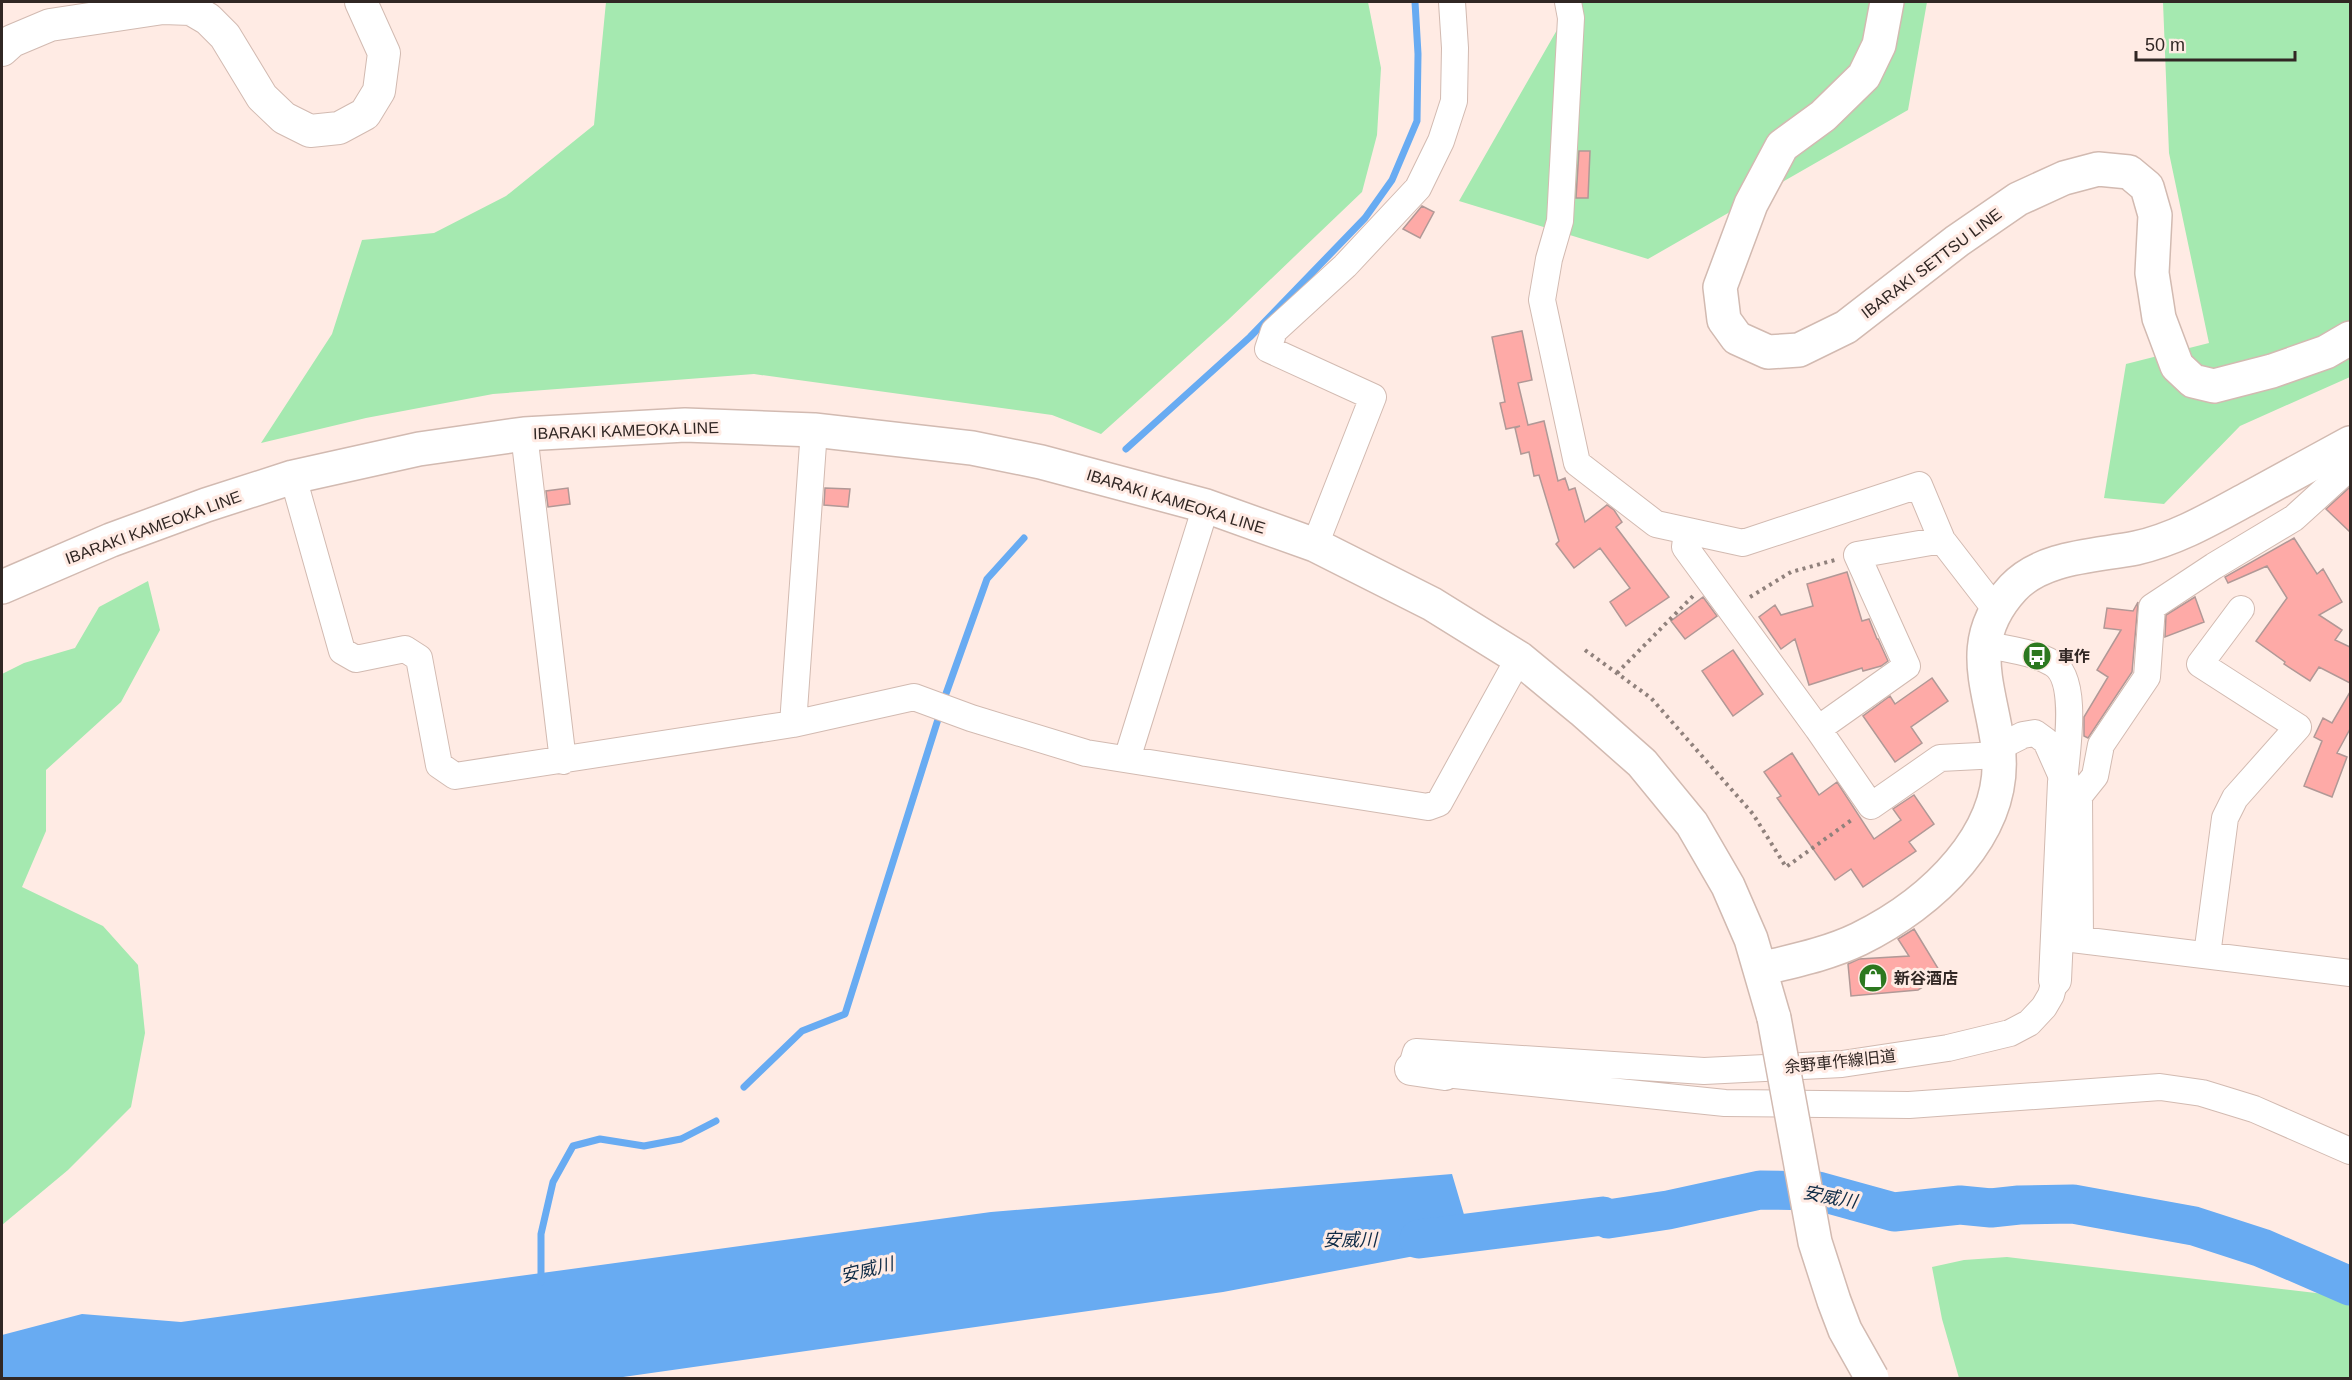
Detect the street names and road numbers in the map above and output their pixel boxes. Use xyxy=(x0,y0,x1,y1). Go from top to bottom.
street label: IBARAKI SETTSU LINE xyxy=(1858,205,2005,322)
street label: IBARAKI KAMEOKA LINE xyxy=(533,419,719,442)
street label: IBARAKI KAMEOKA LINE xyxy=(1085,466,1267,537)
street label: IBARAKI KAMEOKA LINE xyxy=(63,488,243,567)
street label: 余野車作線旧道 xyxy=(1783,1047,1897,1076)

